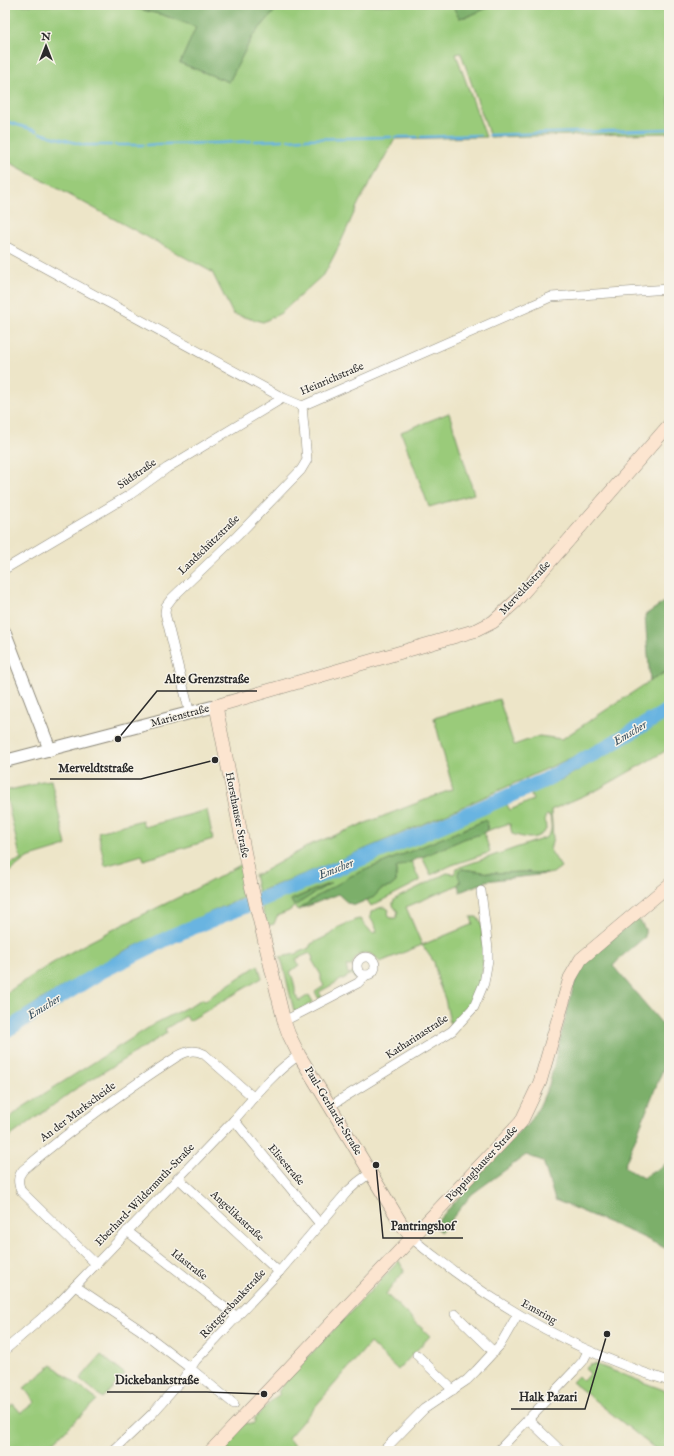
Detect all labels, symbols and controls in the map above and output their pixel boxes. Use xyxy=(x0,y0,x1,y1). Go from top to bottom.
north arrow xyxy=(26,26,66,66)
text: N xyxy=(40,30,51,44)
street label: Heinrichstraße xyxy=(298,359,366,399)
street label: Südstraße xyxy=(115,456,159,492)
street label: Landschützstraße xyxy=(175,512,243,578)
street label: Merveldtstraße xyxy=(496,558,554,618)
callout: Alte Grenzstraße xyxy=(157,667,257,691)
text: Alte Grenzstraße xyxy=(164,672,250,687)
street label: Marienstraße xyxy=(149,701,211,731)
water label: Emscher xyxy=(610,717,650,749)
callout: Merveldtstraße xyxy=(50,755,141,779)
text: Merveldtstraße xyxy=(58,761,134,776)
street label: Horsthauser Straße xyxy=(222,771,252,859)
water label: Emscher xyxy=(315,855,357,883)
water label: Emscher xyxy=(24,991,64,1024)
street label: Katharinastraße xyxy=(383,1012,451,1062)
street label: Paul-Gerhardt-Straße xyxy=(301,1064,365,1158)
street label: An der Markscheide xyxy=(37,1079,119,1146)
street label: Pöppinghauser Straße xyxy=(443,1123,521,1205)
street label: Eberhard-Wildermuth-Straße xyxy=(92,1141,198,1249)
street label: Elisestraße xyxy=(265,1141,307,1189)
street label: Angelikastraße xyxy=(207,1187,267,1244)
callout: Pantringshof xyxy=(383,1214,463,1238)
text: Pantringshof xyxy=(391,1219,458,1235)
street label: Idastraße xyxy=(168,1246,210,1284)
street label: Röttgersbankstraße xyxy=(197,1266,269,1342)
street label: Emsring xyxy=(519,1296,560,1328)
callout: Dickebankstraße xyxy=(107,1368,207,1392)
text: Dickebankstraße xyxy=(115,1373,199,1388)
callout: Halk Pazari xyxy=(511,1385,585,1409)
text: Halk Pazari xyxy=(519,1390,578,1405)

